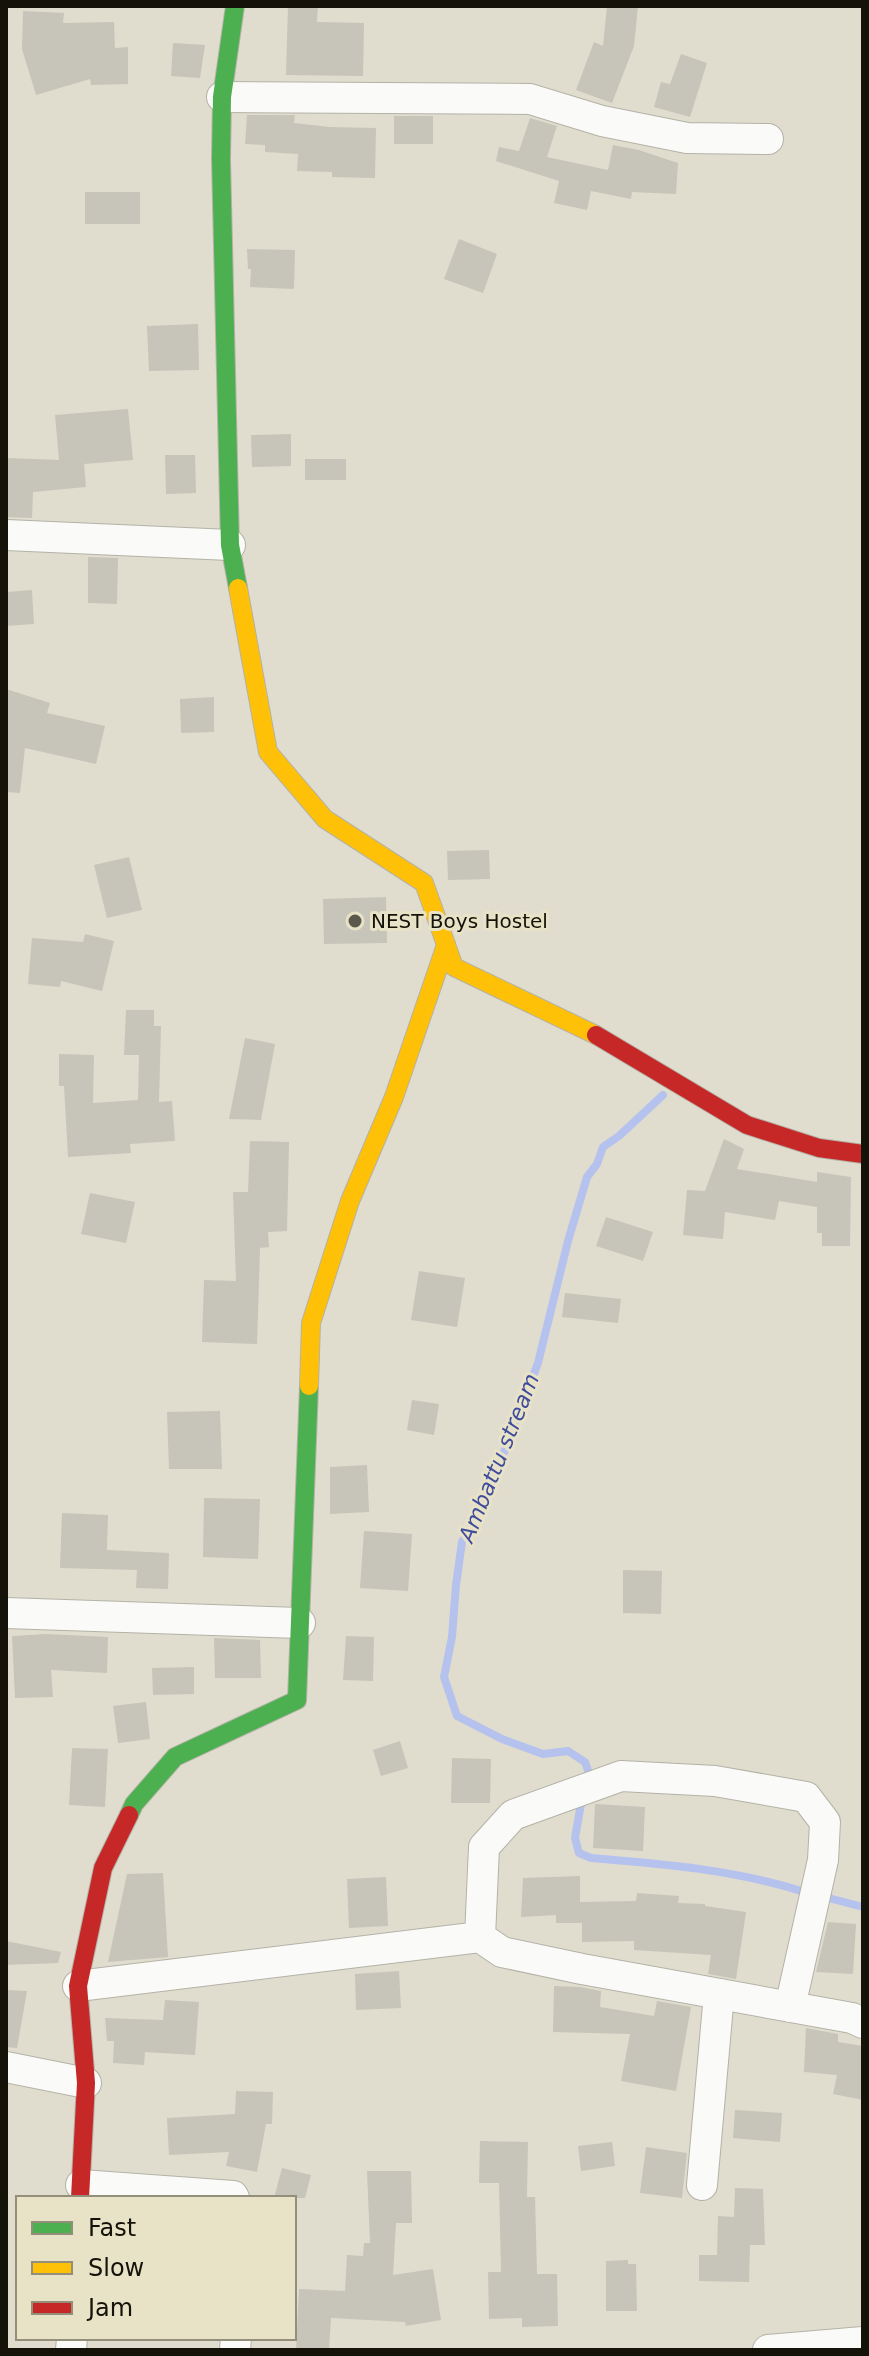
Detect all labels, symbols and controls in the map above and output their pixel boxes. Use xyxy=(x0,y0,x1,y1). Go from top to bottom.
place label: NEST Boys Hostel xyxy=(371,909,548,933)
marker: NEST Boys Hostel xyxy=(346,912,364,930)
water label: Ambattu stream xyxy=(453,1370,544,1548)
legend xyxy=(16,2196,296,2340)
text: Fast xyxy=(88,2214,136,2242)
text: Slow xyxy=(88,2254,144,2282)
text: Jam xyxy=(86,2294,133,2322)

